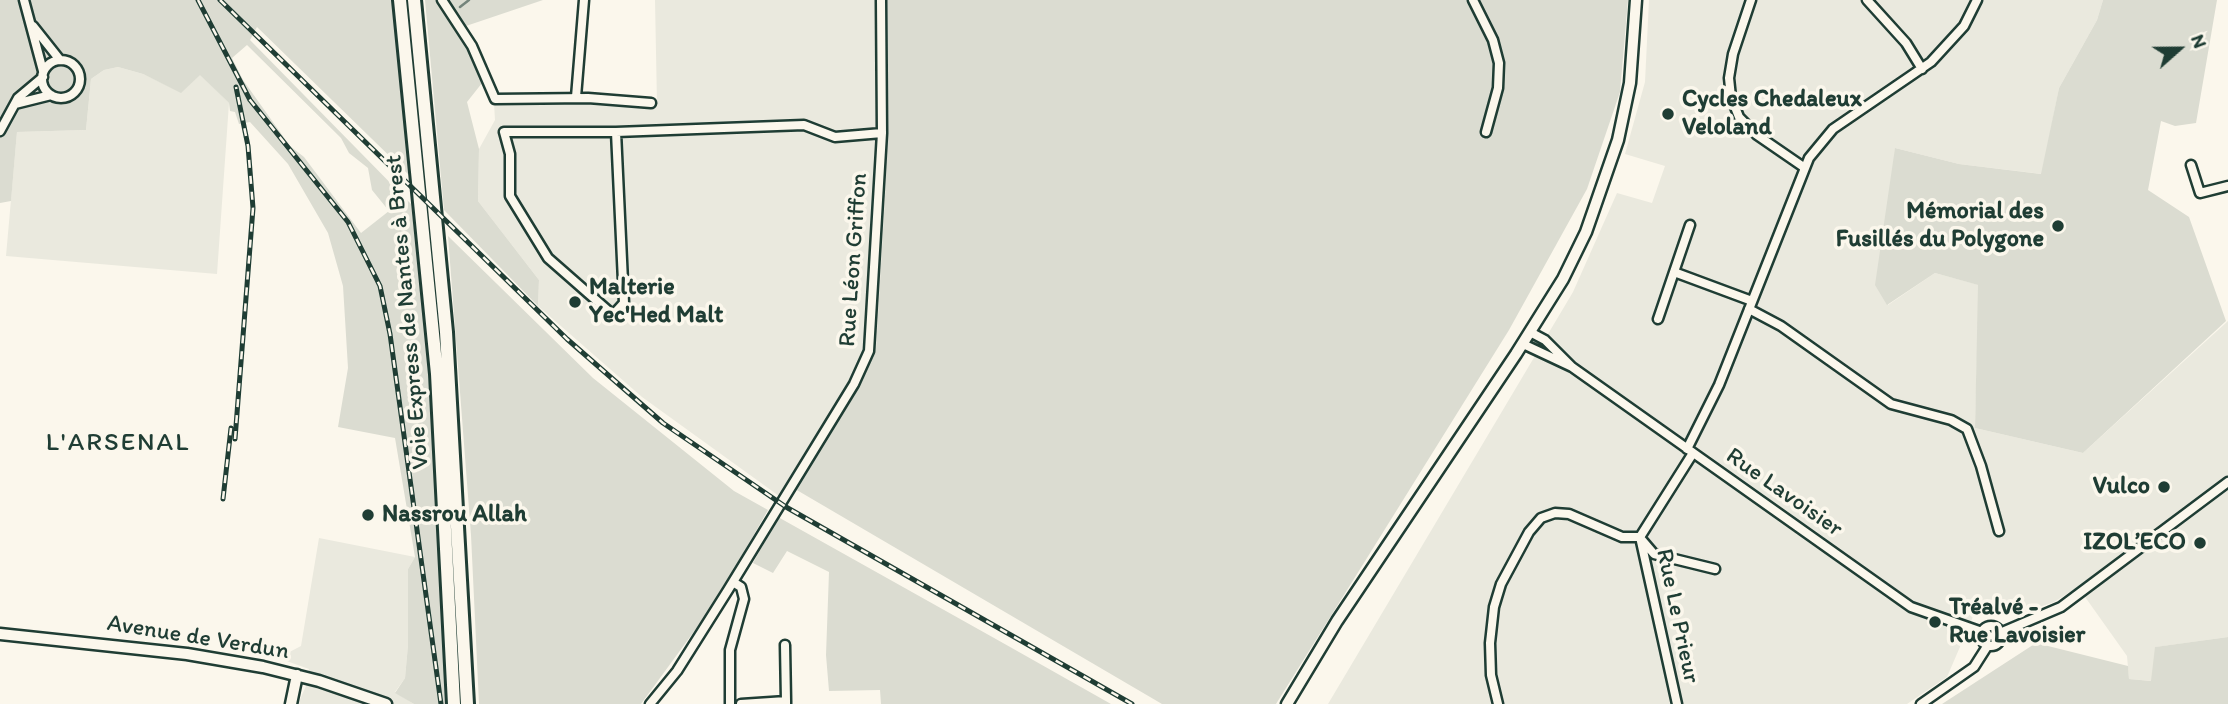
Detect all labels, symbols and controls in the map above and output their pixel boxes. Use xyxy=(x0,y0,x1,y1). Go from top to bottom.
north arrow xyxy=(2144,14,2214,84)
text: N xyxy=(2186,31,2212,51)
place label: Cycles Chedaleux Veloland xyxy=(1682,86,1862,142)
marker: Cycles Chedaleux Veloland xyxy=(1660,106,1676,122)
street label: Voie Express de Nantes à Brest xyxy=(380,153,436,471)
street label: Rue Léon Griffon xyxy=(834,172,874,348)
place label: Mémorial des Fusillés du Polygone xyxy=(1836,198,2044,254)
marker: Mémorial des Fusillés du Polygone xyxy=(2050,218,2066,234)
place label: Malterie Yec'Hed Malt xyxy=(589,274,723,330)
marker: Malterie Yec'Hed Malt xyxy=(567,294,583,310)
district label: L'ARSENAL xyxy=(47,427,189,459)
street label: Rue Lavoisier xyxy=(1720,442,1848,544)
place label: Vulco xyxy=(2093,473,2150,501)
marker: Vulco xyxy=(2156,479,2172,495)
place label: Nassrou Allah xyxy=(382,501,527,529)
marker: Nassrou Allah xyxy=(360,507,376,523)
place label: IZOL’ECO xyxy=(2083,529,2186,557)
marker: IZOL’ECO xyxy=(2192,535,2208,551)
street label: Rue Le Prieur xyxy=(1649,546,1705,686)
place label: Tréalvé - Rue Lavoisier xyxy=(1949,594,2085,650)
street label: Avenue de Verdun xyxy=(105,609,291,667)
marker: Tréalvé - Rue Lavoisier xyxy=(1927,614,1943,630)

